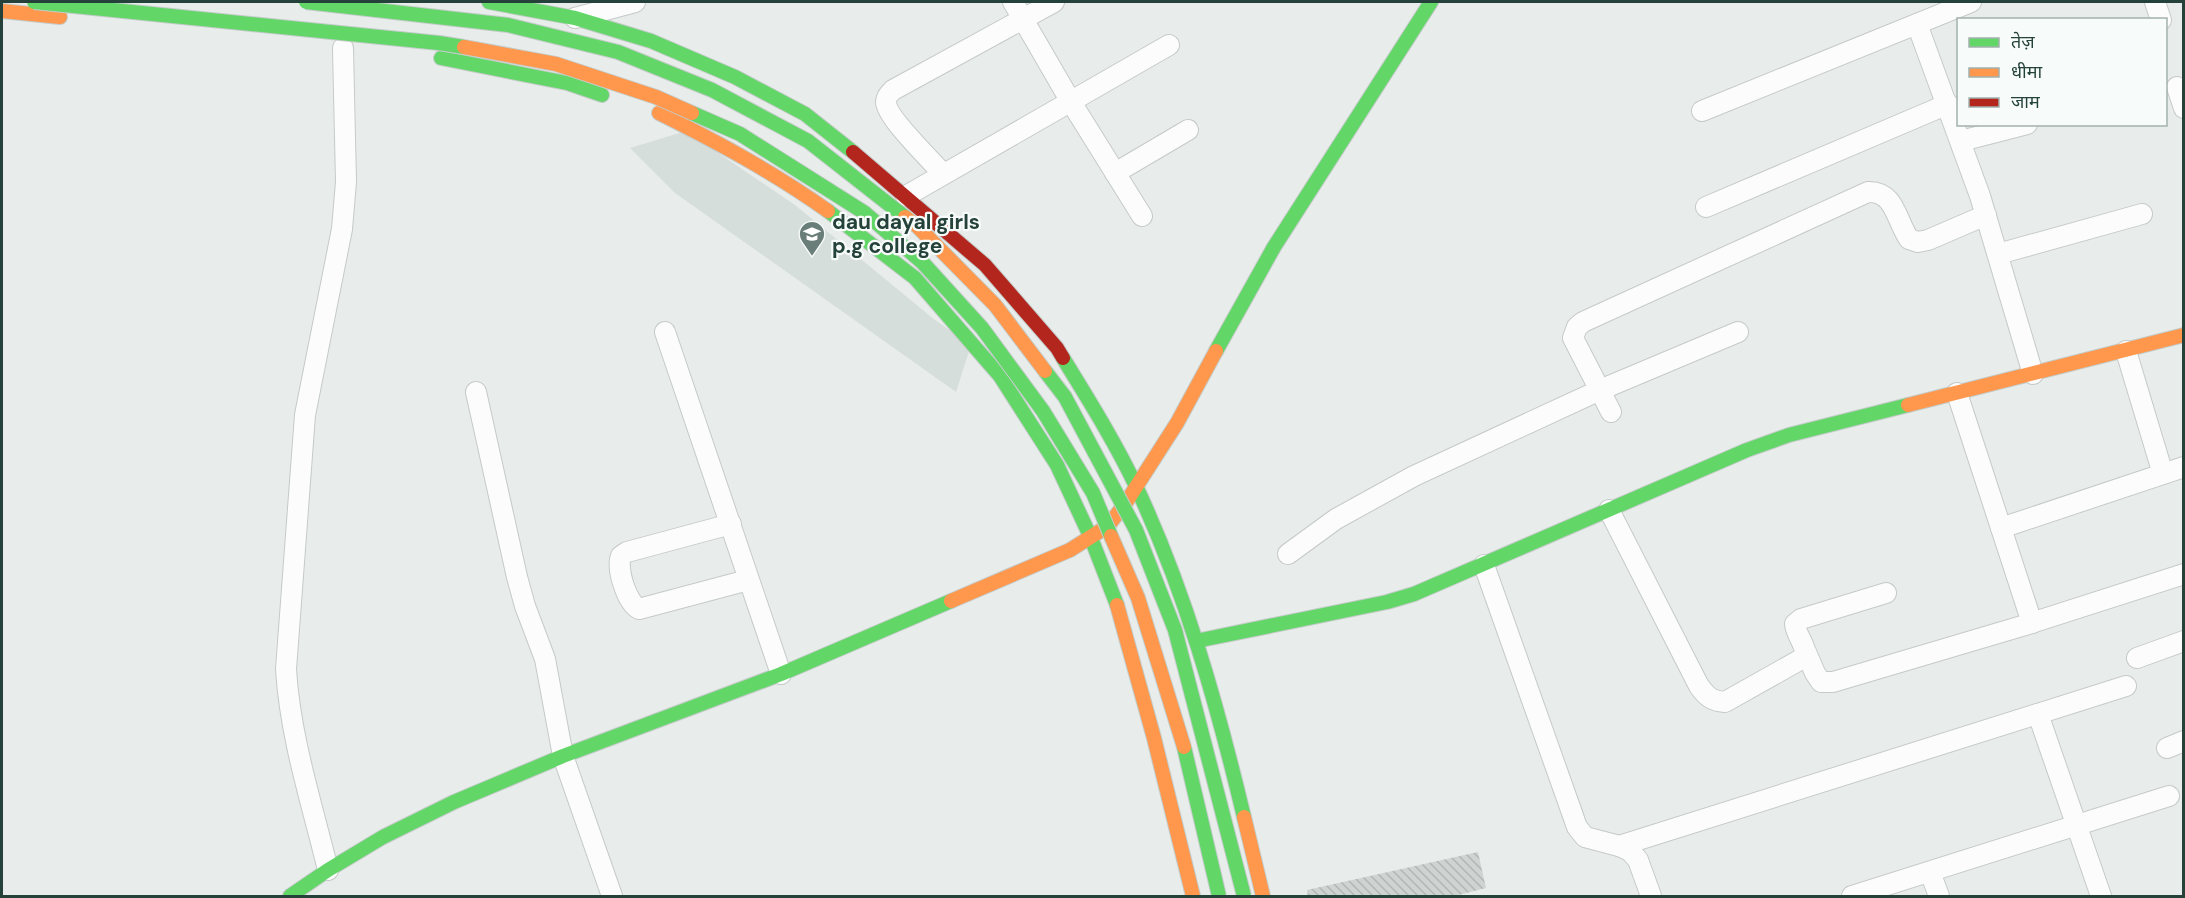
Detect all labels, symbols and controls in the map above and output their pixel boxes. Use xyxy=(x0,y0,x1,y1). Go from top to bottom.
legend xyxy=(1957,18,2167,126)
text: तेज़ xyxy=(2011,30,2035,54)
text: धीमा xyxy=(2011,60,2042,84)
text: जाम xyxy=(2011,90,2041,114)
place label: dau dayal girls p.g college xyxy=(832,208,980,260)
school or university icon: dau dayal girls p.g college xyxy=(797,219,827,257)

